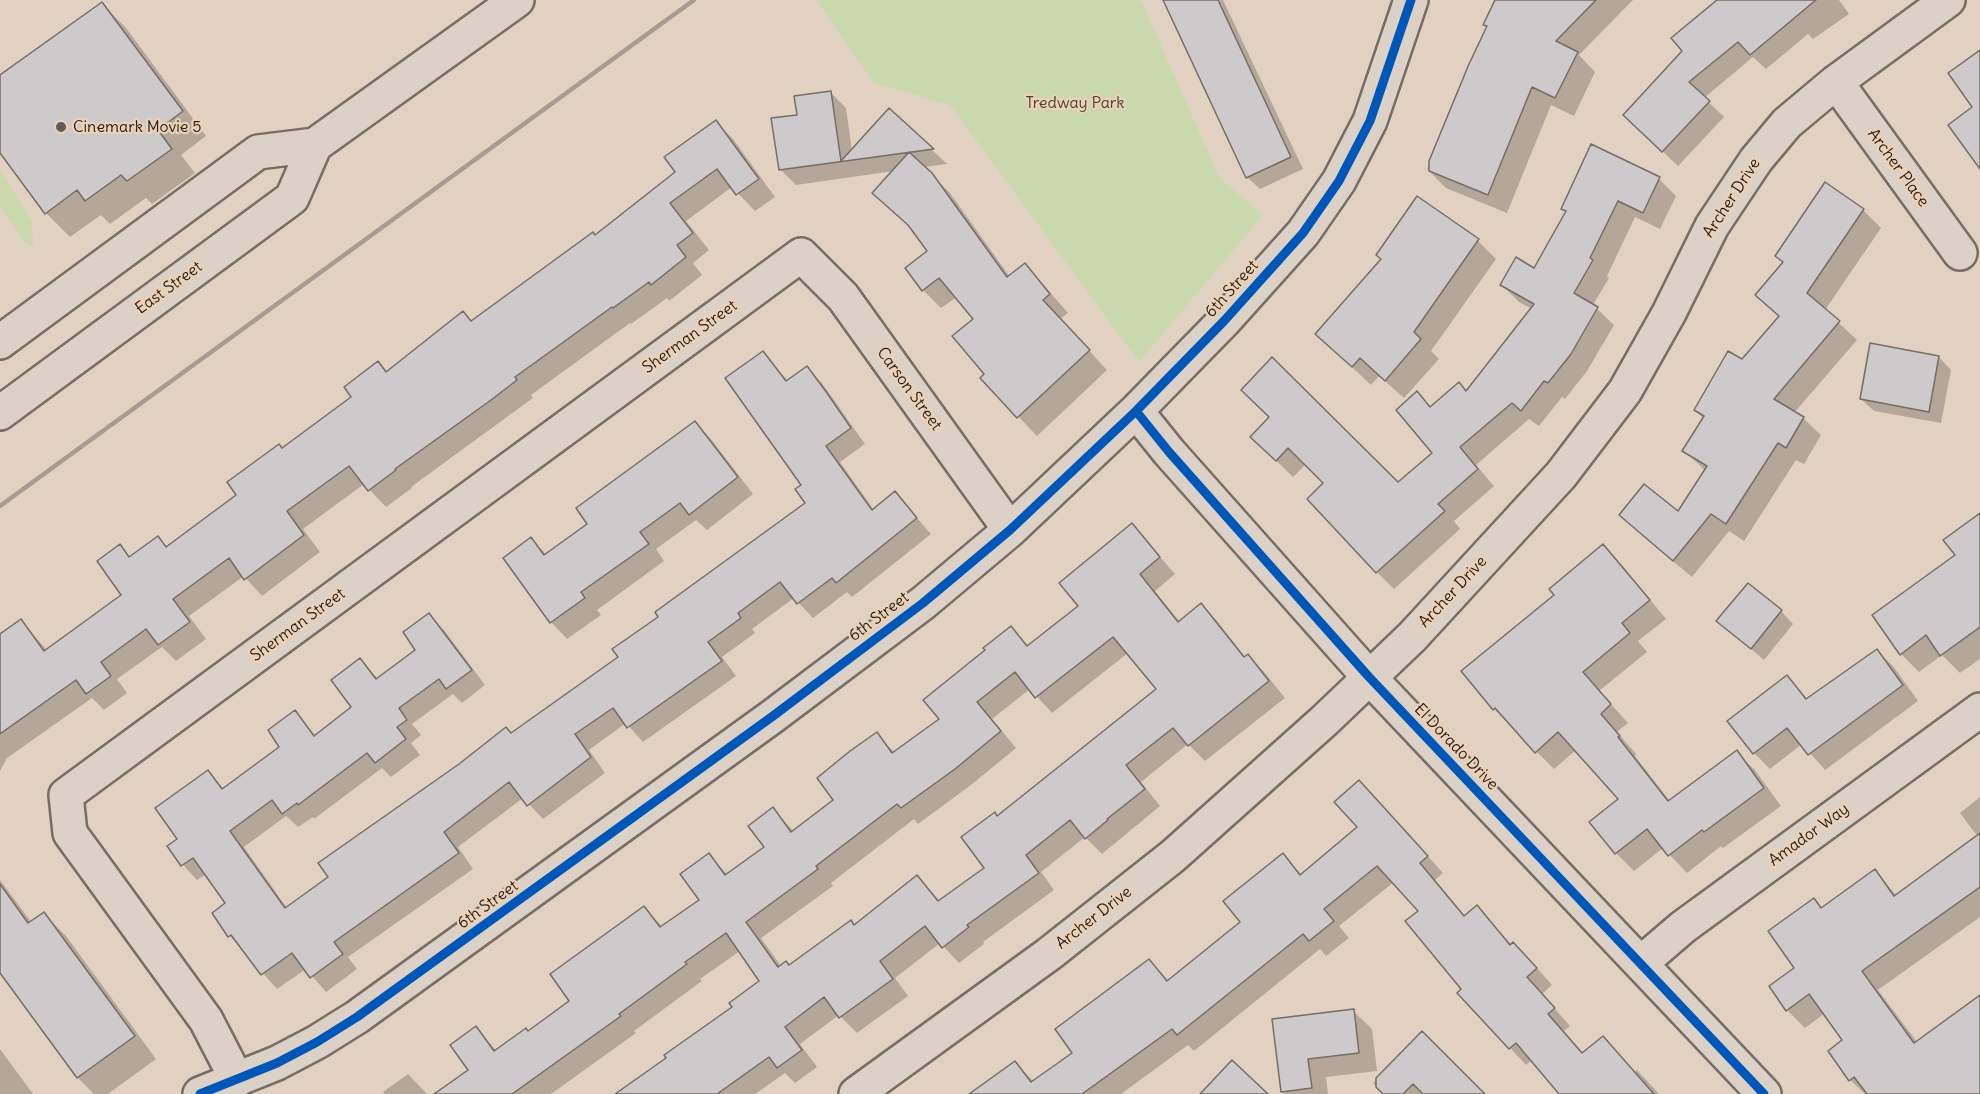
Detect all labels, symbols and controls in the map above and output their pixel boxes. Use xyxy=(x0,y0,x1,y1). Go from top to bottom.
park label: Tredway Park xyxy=(1026,93,1124,113)
place label: Cinemark Movie 5 xyxy=(73,117,201,137)
marker: Cinemark Movie 5 xyxy=(54,120,68,134)
street label: Archer Place xyxy=(1863,125,1933,211)
street label: Archer Drive xyxy=(1699,155,1765,241)
street label: 6th Street xyxy=(1201,256,1263,322)
street label: East Street xyxy=(132,257,206,319)
street label: Sherman Street xyxy=(639,296,741,378)
street label: Carson Street xyxy=(872,344,946,434)
street label: Archer Drive xyxy=(1415,552,1491,632)
street label: Sherman Street xyxy=(247,584,349,666)
street label: 6th Street xyxy=(845,588,913,646)
street label: El Dorado Drive xyxy=(1410,700,1502,794)
street label: Amador Way xyxy=(1765,800,1853,870)
street label: 6th Street xyxy=(454,877,522,933)
street label: Archer Drive xyxy=(1052,882,1136,954)

